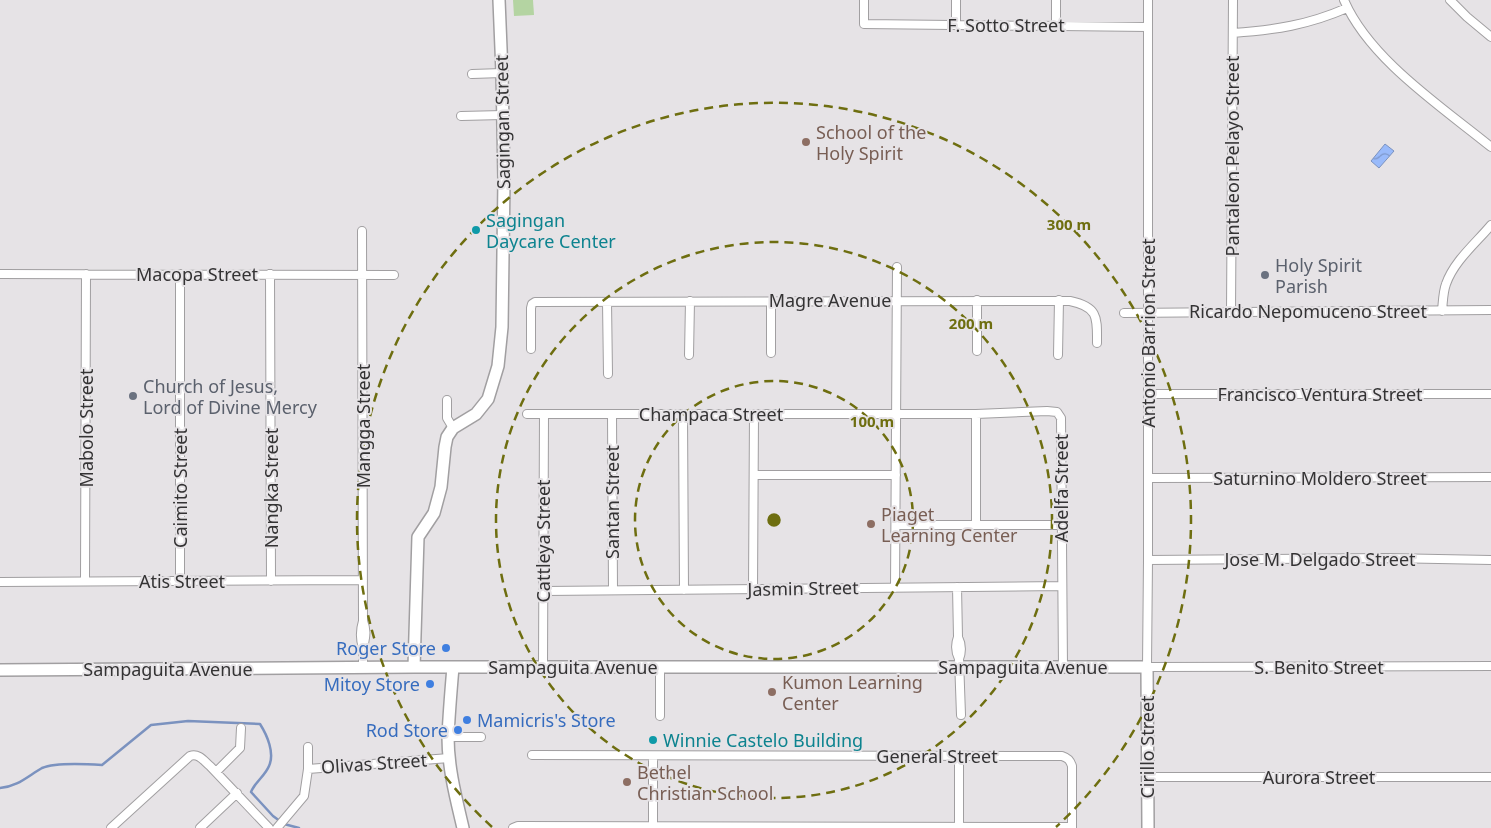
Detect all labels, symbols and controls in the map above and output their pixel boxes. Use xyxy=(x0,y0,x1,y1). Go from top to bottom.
street label: F. Sotto Street xyxy=(947,13,1065,37)
street label: Sagingan Street xyxy=(489,54,515,189)
street label: Pantaleon Pelayo Street xyxy=(1220,55,1244,257)
place label: School of the Holy Spirit xyxy=(816,120,926,165)
marker: School of the Holy Spirit xyxy=(800,136,812,148)
place label: Sagingan Daycare Center xyxy=(486,208,616,253)
text: 300 m xyxy=(1047,214,1091,234)
marker: Sagingan Daycare Center xyxy=(470,224,482,236)
street label: Antonio Barrion Street xyxy=(1136,238,1160,428)
place label: Holy Spirit Parish xyxy=(1275,253,1362,298)
street label: Macopa Street xyxy=(136,262,259,286)
marker: Holy Spirit Parish xyxy=(1259,269,1271,281)
street label: Magre Avenue xyxy=(769,288,891,312)
street label: Ricardo Nepomuceno Street xyxy=(1189,299,1427,323)
text: 200 m xyxy=(949,313,993,333)
street label: Mangga Street xyxy=(351,363,375,488)
street label: Mabolo Street xyxy=(74,368,98,487)
place label: Church of Jesus, Lord of Divine Mercy xyxy=(143,374,318,419)
street label: Francisco Ventura Street xyxy=(1217,382,1423,406)
marker: Church of Jesus, Lord of Divine Mercy xyxy=(127,390,139,402)
street label: Champaca Street xyxy=(639,402,784,426)
text: 100 m xyxy=(850,411,894,431)
street label: Nangka Street xyxy=(259,427,283,548)
street label: Caimito Street xyxy=(168,428,192,548)
street label: Adelfa Street xyxy=(1049,433,1073,542)
street label: Santan Street xyxy=(600,445,624,559)
street label: Saturnino Moldero Street xyxy=(1213,466,1427,490)
street label: Cattleya Street xyxy=(531,479,555,603)
place label: Piaget Learning Center xyxy=(881,502,1018,547)
centre of rings xyxy=(765,511,783,529)
marker: Piaget Learning Center xyxy=(865,518,877,530)
street label: Jose M. Delgado Street xyxy=(1222,547,1416,571)
street label: Atis Street xyxy=(139,569,226,593)
street label: Jasmin Street xyxy=(745,575,859,601)
place label: Roger Store xyxy=(336,636,436,660)
marker: Roger Store xyxy=(440,642,452,654)
street label: Sampaguita Avenue xyxy=(488,655,658,679)
street label: Sampaguita Avenue xyxy=(938,655,1108,679)
street label: S. Benito Street xyxy=(1254,655,1384,679)
street label: Sampaguita Avenue xyxy=(83,657,253,681)
place label: Kumon Learning Center xyxy=(782,670,923,715)
place label: Mitoy Store xyxy=(324,672,420,696)
marker: Mitoy Store xyxy=(424,678,436,690)
marker: Kumon Learning Center xyxy=(766,686,778,698)
street label: Cirillo Street xyxy=(1135,695,1159,799)
place label: Mamicris's Store xyxy=(477,708,616,732)
marker: Mamicris's Store xyxy=(461,714,473,726)
place label: Rod Store xyxy=(366,718,448,742)
marker: Rod Store xyxy=(452,724,464,736)
place label: Winnie Castelo Building xyxy=(663,728,863,752)
marker: Winnie Castelo Building xyxy=(647,734,659,746)
street label: General Street xyxy=(876,744,998,768)
street label: Olivas Street xyxy=(320,747,428,779)
place label: Bethel Christian School xyxy=(637,760,773,805)
street label: Aurora Street xyxy=(1263,765,1376,789)
marker: Bethel Christian School xyxy=(621,776,633,788)

